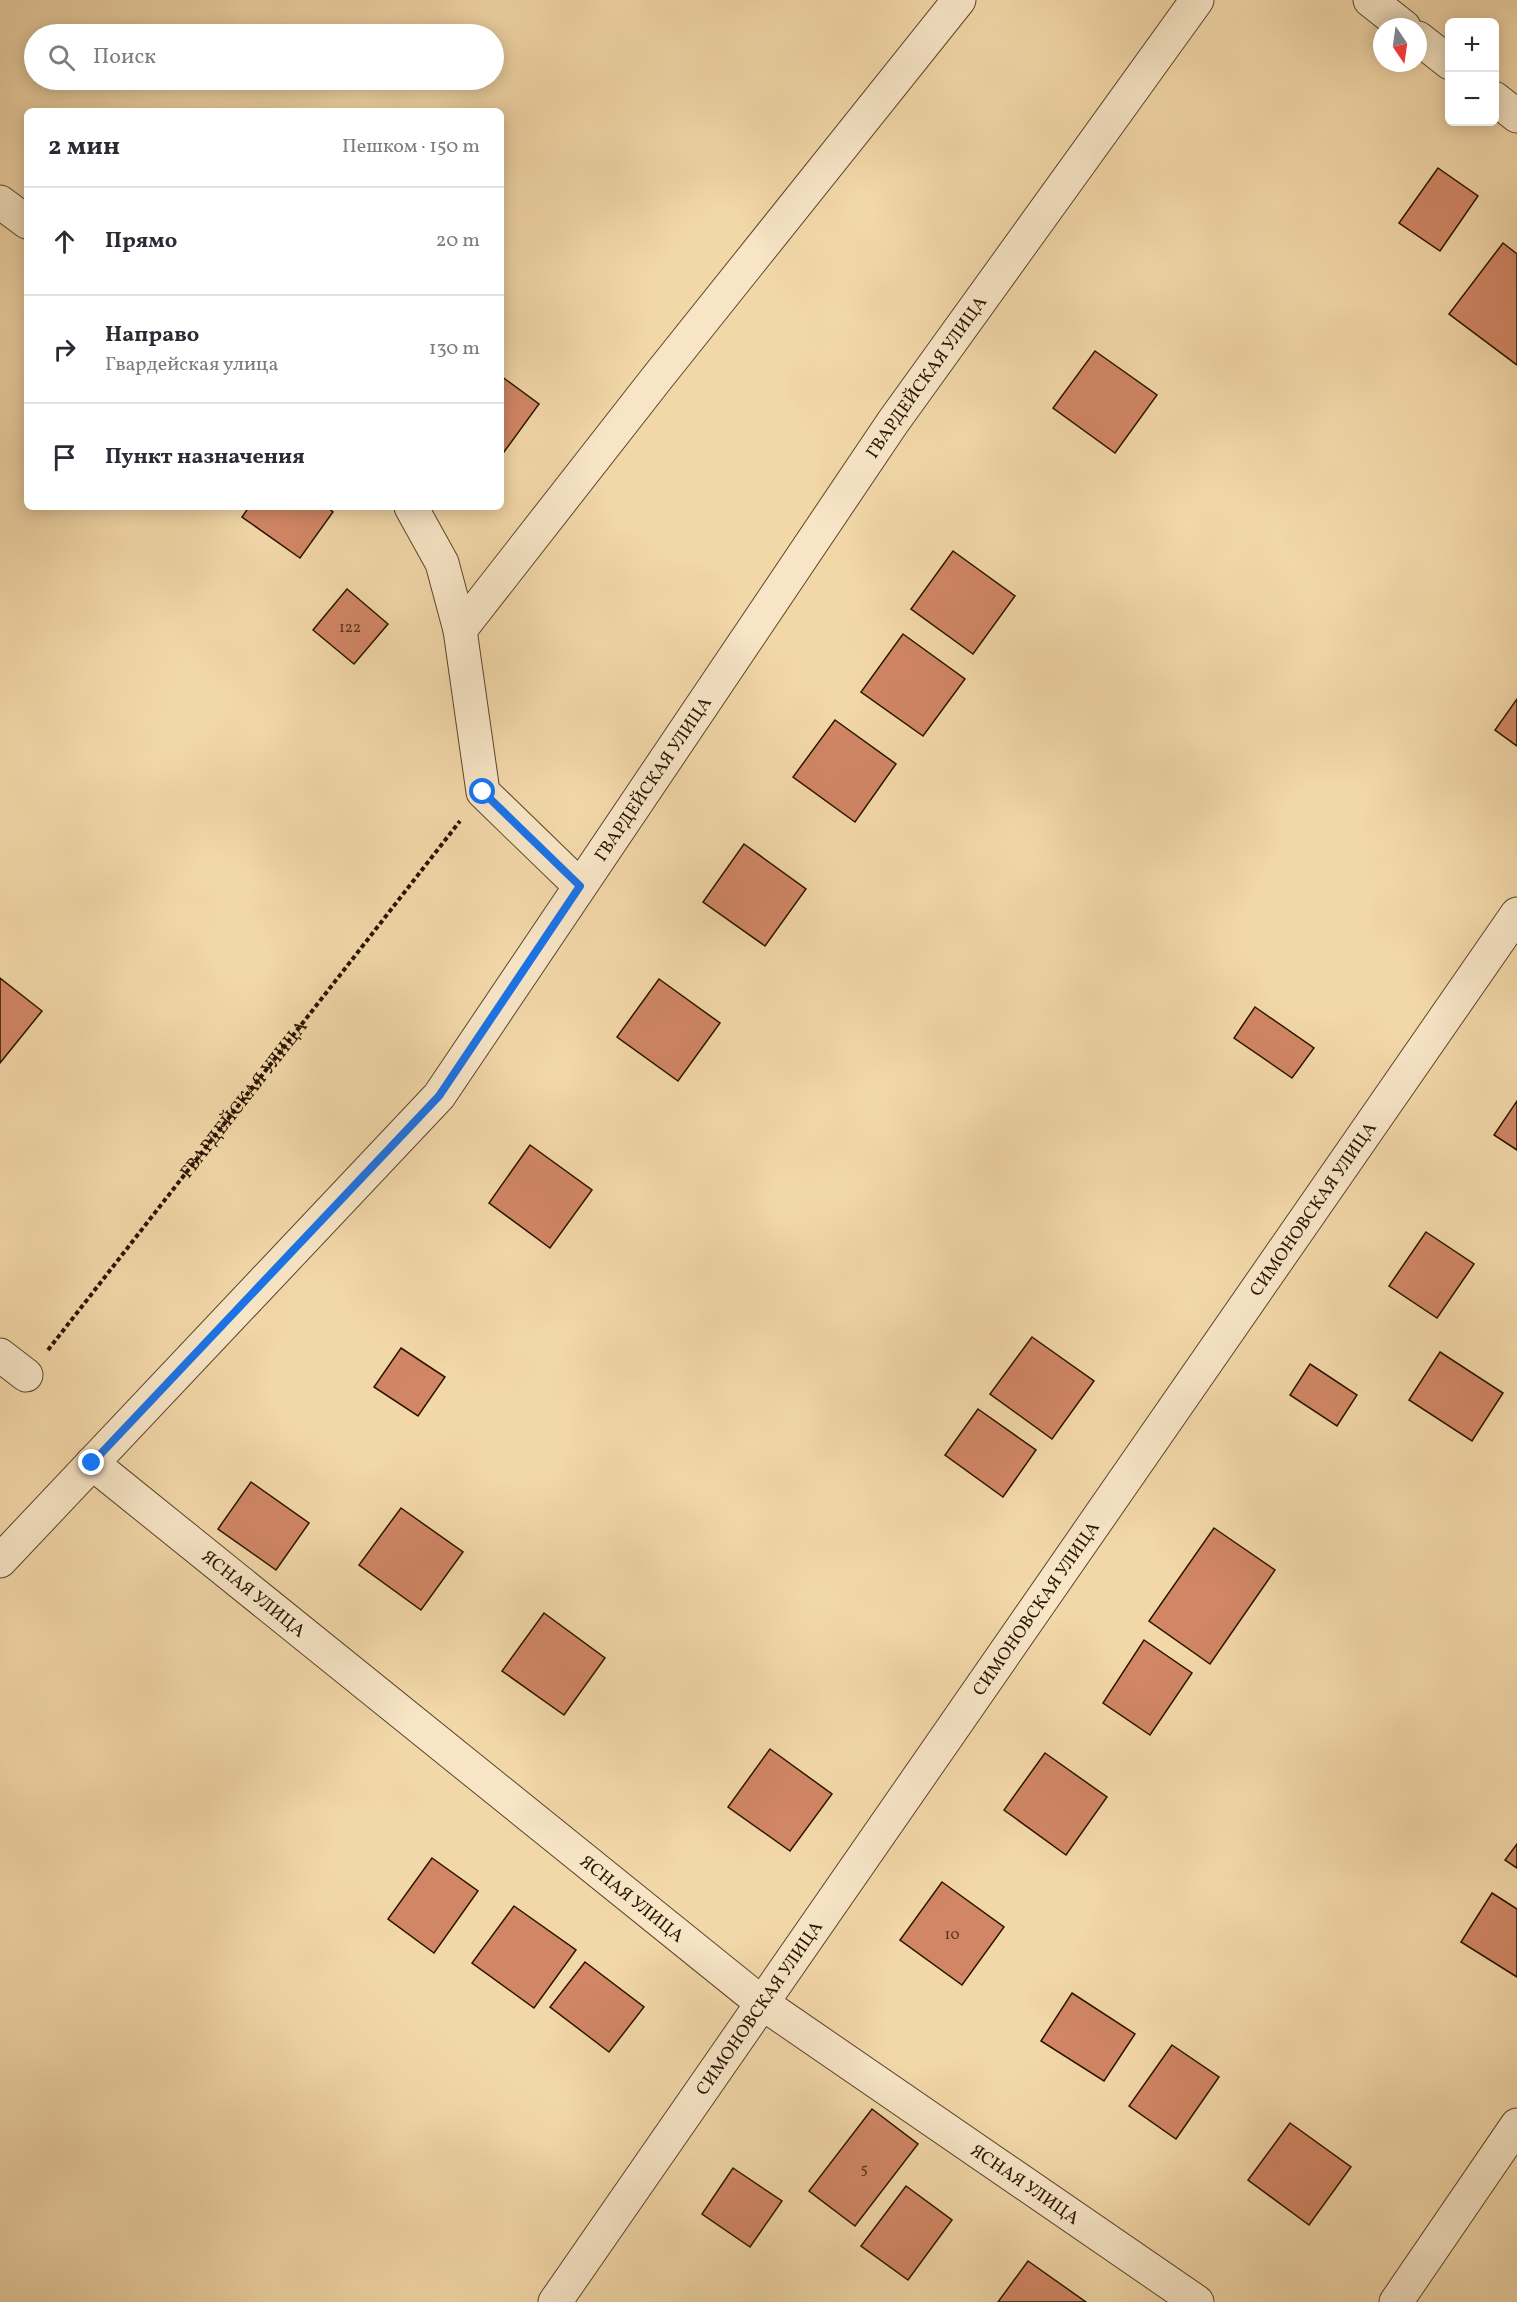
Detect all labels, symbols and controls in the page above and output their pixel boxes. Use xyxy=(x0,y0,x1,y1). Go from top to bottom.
north arrow xyxy=(1373,18,1427,72)
map controls xyxy=(1445,18,1499,126)
button: + xyxy=(1445,18,1499,72)
search box xyxy=(24,24,504,90)
icon: search xyxy=(45,41,78,74)
text: Поиск xyxy=(93,42,156,73)
button: − xyxy=(1445,72,1499,126)
text: 2 мин xyxy=(48,129,120,165)
text: Пешком · 150 m xyxy=(342,133,480,161)
icon: ahead xyxy=(48,225,81,258)
text: Прямо xyxy=(105,226,177,257)
text: 20 m xyxy=(436,227,480,255)
street label: ГВАРДЕЙСКАЯ УЛИЦА xyxy=(861,291,994,464)
text: Направо xyxy=(105,320,199,351)
icon: right xyxy=(48,333,81,366)
text: 130 m xyxy=(429,335,480,363)
text: Гвардейская улица xyxy=(105,351,278,379)
icon: arrive xyxy=(48,441,81,474)
text: Пункт назначения xyxy=(105,442,305,473)
house number: 122 xyxy=(339,618,361,639)
street label: ГВАРДЕЙСКАЯ УЛИЦА xyxy=(589,692,719,867)
route start xyxy=(469,778,495,804)
street label: ГВАРДЕЙСКАЯ УЛИЦА xyxy=(175,1016,314,1184)
street label: СИМОНОВСКАЯ УЛИЦА xyxy=(1245,1117,1383,1302)
route end xyxy=(78,1449,104,1475)
street label: СИМОНОВСКАЯ УЛИЦА xyxy=(968,1517,1107,1702)
street label: ЯСНАЯ УЛИЦА xyxy=(196,1545,311,1645)
street label: ЯСНАЯ УЛИЦА xyxy=(574,1850,689,1949)
street label: СИМОНОВСКАЯ УЛИЦА xyxy=(691,1916,830,2101)
house number: 10 xyxy=(945,1925,959,1946)
street label: ЯСНАЯ УЛИЦА xyxy=(965,2139,1084,2232)
house number: 5 xyxy=(860,2159,868,2180)

